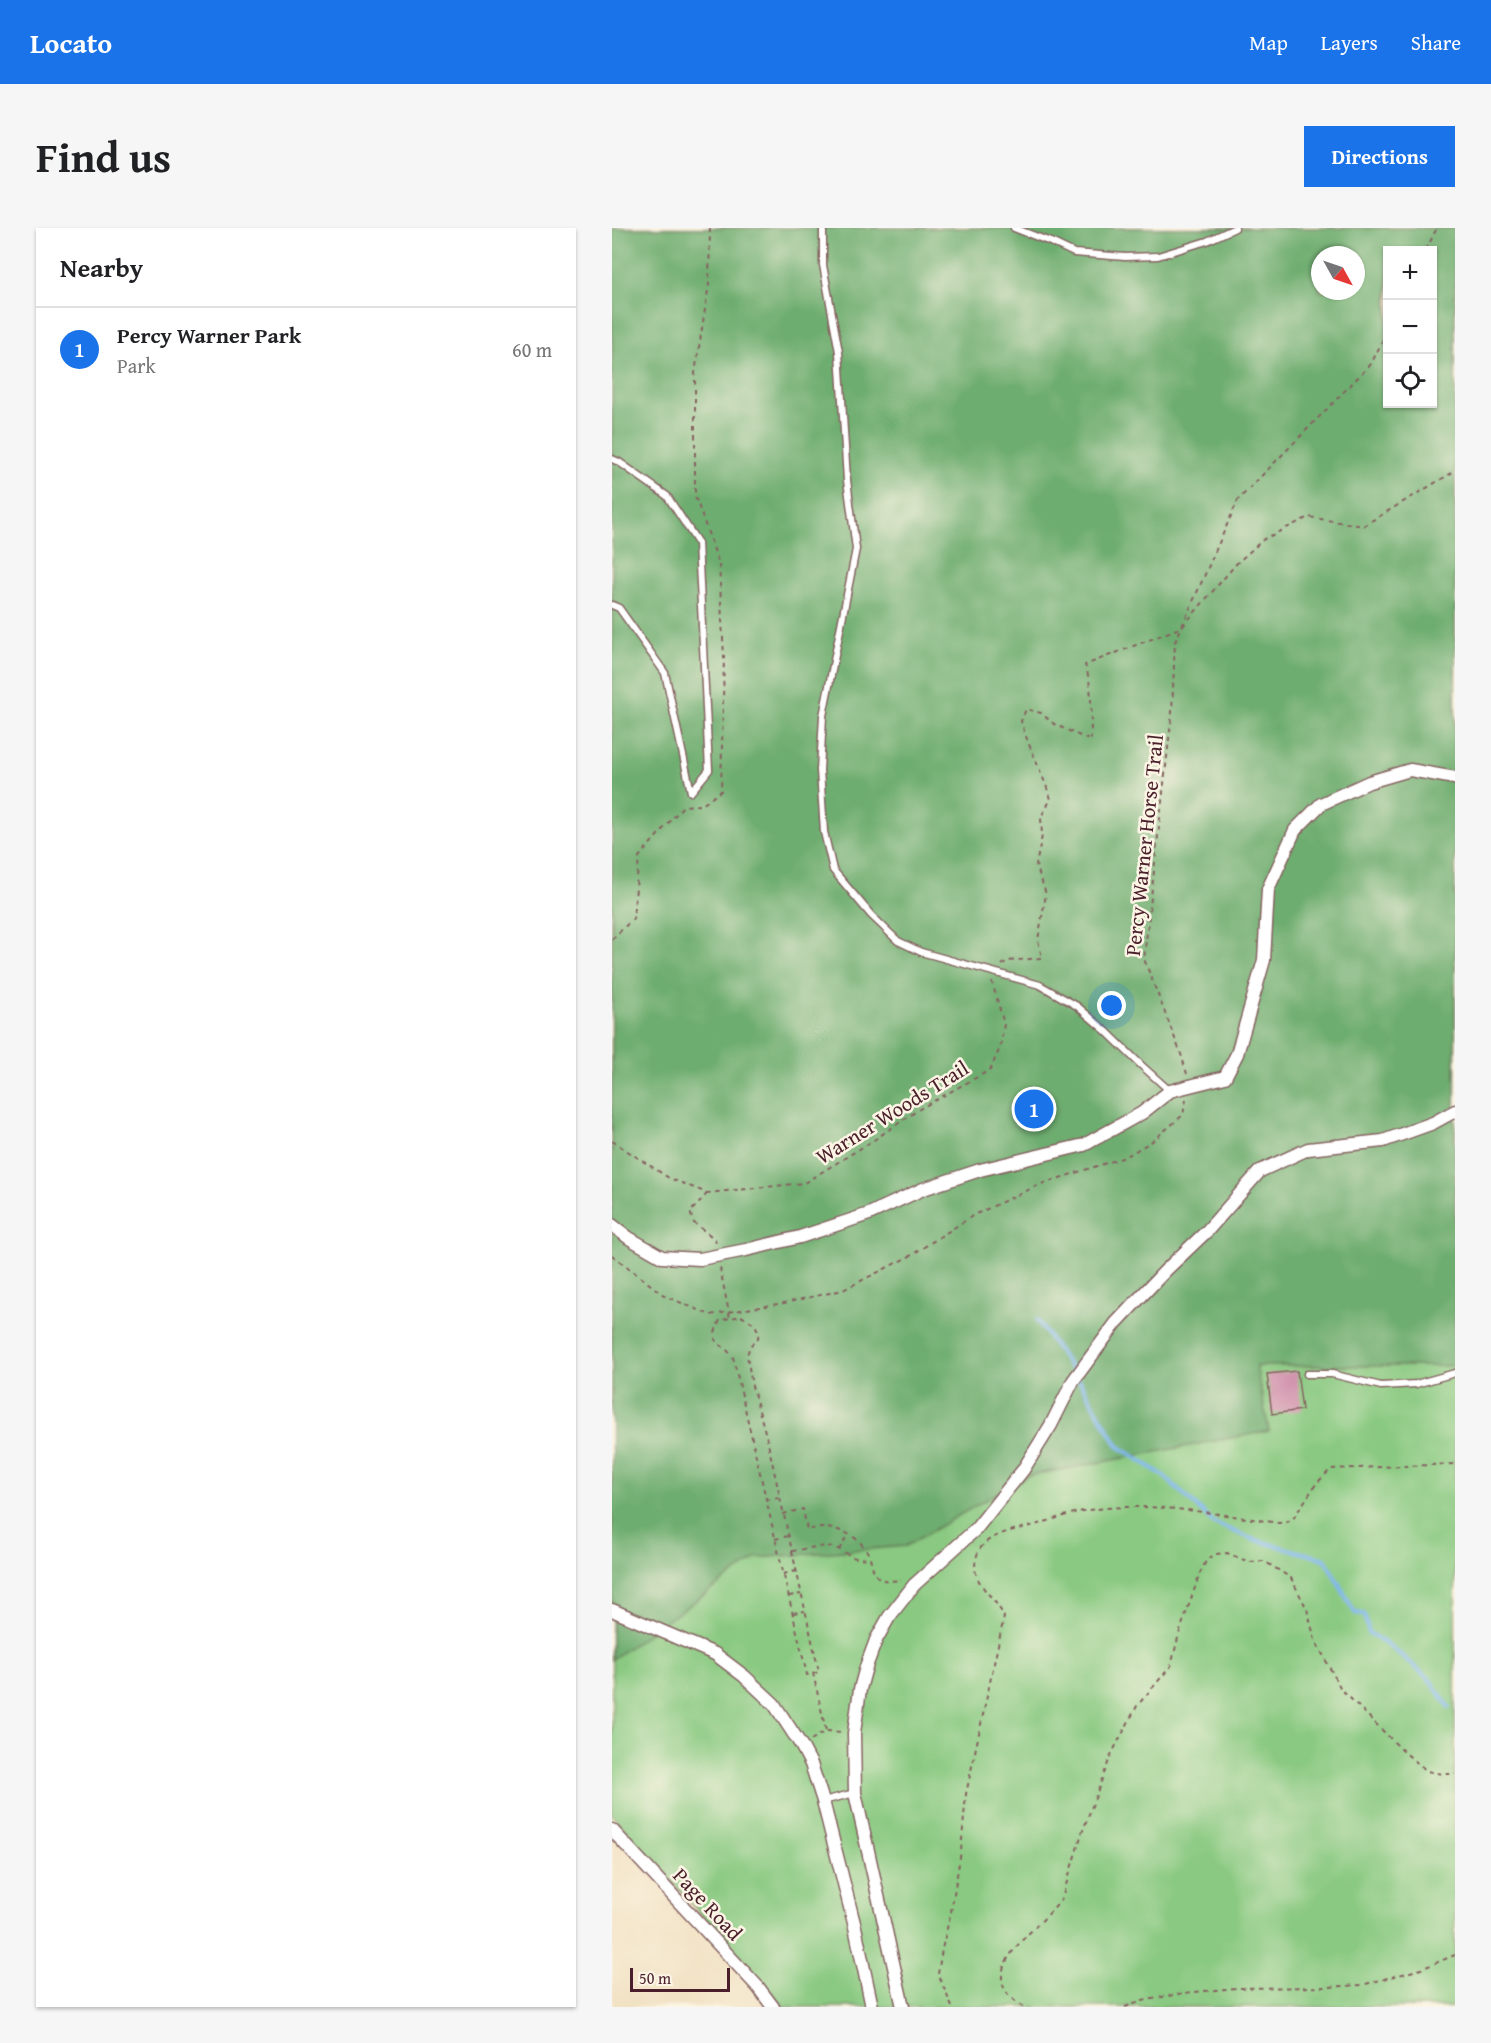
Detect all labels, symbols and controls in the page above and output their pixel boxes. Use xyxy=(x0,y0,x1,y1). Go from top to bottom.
text: Locato xyxy=(30,22,112,63)
text: Map xyxy=(1249,27,1288,58)
text: Layers xyxy=(1321,27,1378,58)
text: Share xyxy=(1411,27,1461,58)
text: Find us xyxy=(36,126,171,187)
button: Directions xyxy=(1304,126,1455,187)
north arrow xyxy=(1311,246,1365,300)
map controls xyxy=(1383,246,1437,408)
button: + xyxy=(1383,246,1437,300)
text: Nearby xyxy=(60,248,143,287)
button: − xyxy=(1383,300,1437,354)
text: Percy Warner Park xyxy=(117,319,301,351)
text: 1 xyxy=(74,335,85,364)
text: 60 m xyxy=(512,335,552,364)
text: Park xyxy=(117,351,156,380)
button: locate xyxy=(1383,354,1437,408)
street label: Percy Warner Horse Trail xyxy=(1117,733,1171,957)
your location xyxy=(1097,991,1126,1020)
street label: Warner Woods Trail xyxy=(810,1052,975,1172)
pin: 1 xyxy=(1014,1086,1054,1132)
street label: Page Road xyxy=(666,1860,751,1948)
scale bar xyxy=(630,1965,730,1992)
text: 50 m xyxy=(639,1966,671,1990)

